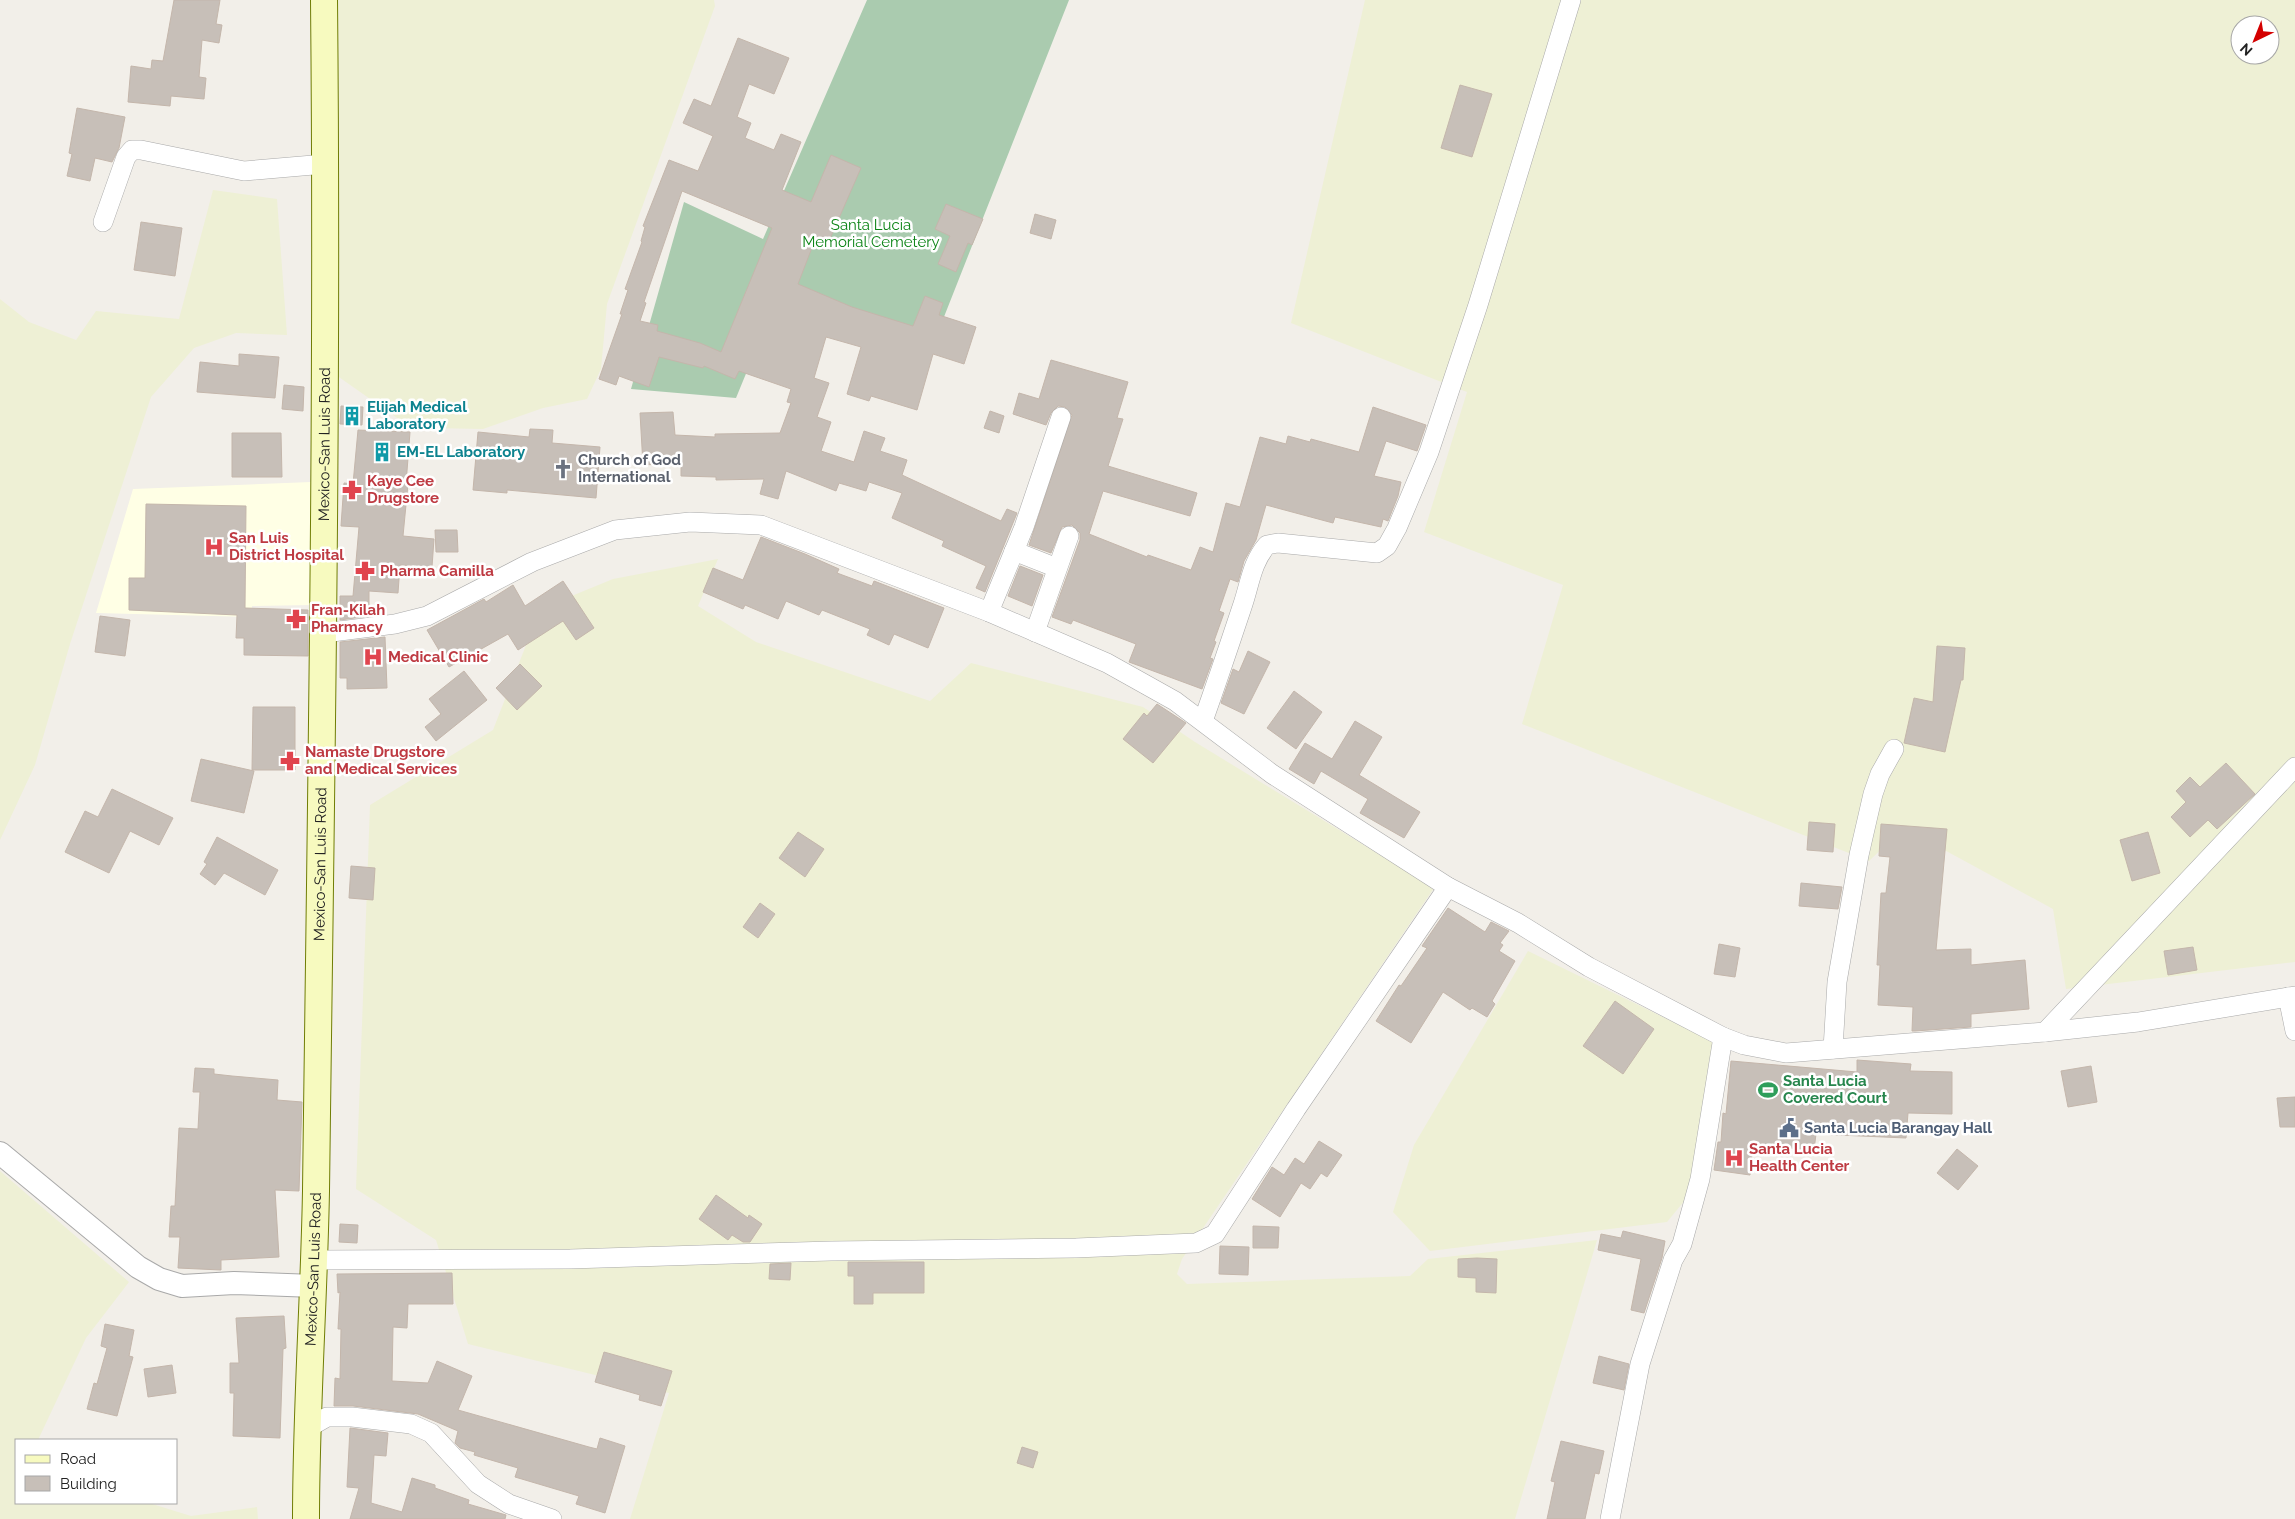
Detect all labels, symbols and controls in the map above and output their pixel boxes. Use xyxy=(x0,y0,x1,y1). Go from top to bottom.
north arrow xyxy=(2230,15,2280,65)
text: N xyxy=(2237,40,2255,59)
park label: Santa Lucia Memorial Cemetery xyxy=(802,216,940,251)
street label: Mexico-San Luis Road xyxy=(315,367,334,521)
place label: Elijah Medical Laboratory xyxy=(367,398,467,433)
building icon: Elijah Medical Laboratory xyxy=(341,405,363,427)
building icon: EM-EL Laboratory xyxy=(371,441,393,463)
place label: EM-EL Laboratory xyxy=(397,443,526,461)
place label: Church of God International xyxy=(578,451,681,486)
church icon: Church of God International xyxy=(552,458,574,480)
place label: Kaye Cee Drugstore xyxy=(367,472,439,507)
pharmacy icon: Kaye Cee Drugstore xyxy=(341,479,363,501)
place label: San Luis District Hospital xyxy=(229,529,344,564)
hospital icon: San Luis District Hospital xyxy=(203,536,225,558)
pharmacy icon: Pharma Camilla xyxy=(354,560,376,582)
place label: Pharma Camilla xyxy=(380,562,494,580)
place label: Fran-Kilah Pharmacy xyxy=(311,601,385,636)
pharmacy icon: Fran-Kilah Pharmacy xyxy=(285,608,307,630)
hospital icon: Medical Clinic xyxy=(362,646,384,668)
place label: Medical Clinic xyxy=(388,648,489,666)
place label: Namaste Drugstore and Medical Services xyxy=(305,743,457,778)
pharmacy icon: Namaste Drugstore and Medical Services xyxy=(279,750,301,772)
street label: Mexico-San Luis Road xyxy=(310,787,330,941)
place label: Santa Lucia Covered Court xyxy=(1783,1072,1887,1107)
sports icon: Santa Lucia Covered Court xyxy=(1757,1079,1779,1101)
public building icon: Santa Lucia Barangay Hall xyxy=(1778,1117,1800,1139)
place label: Santa Lucia Barangay Hall xyxy=(1804,1119,1992,1137)
place label: Santa Lucia Health Center xyxy=(1749,1140,1850,1175)
hospital icon: Santa Lucia Health Center xyxy=(1723,1147,1745,1169)
street label: Mexico-San Luis Road xyxy=(302,1192,325,1346)
legend xyxy=(15,1439,178,1504)
text: Road xyxy=(60,1450,96,1468)
text: Building xyxy=(60,1475,117,1493)

